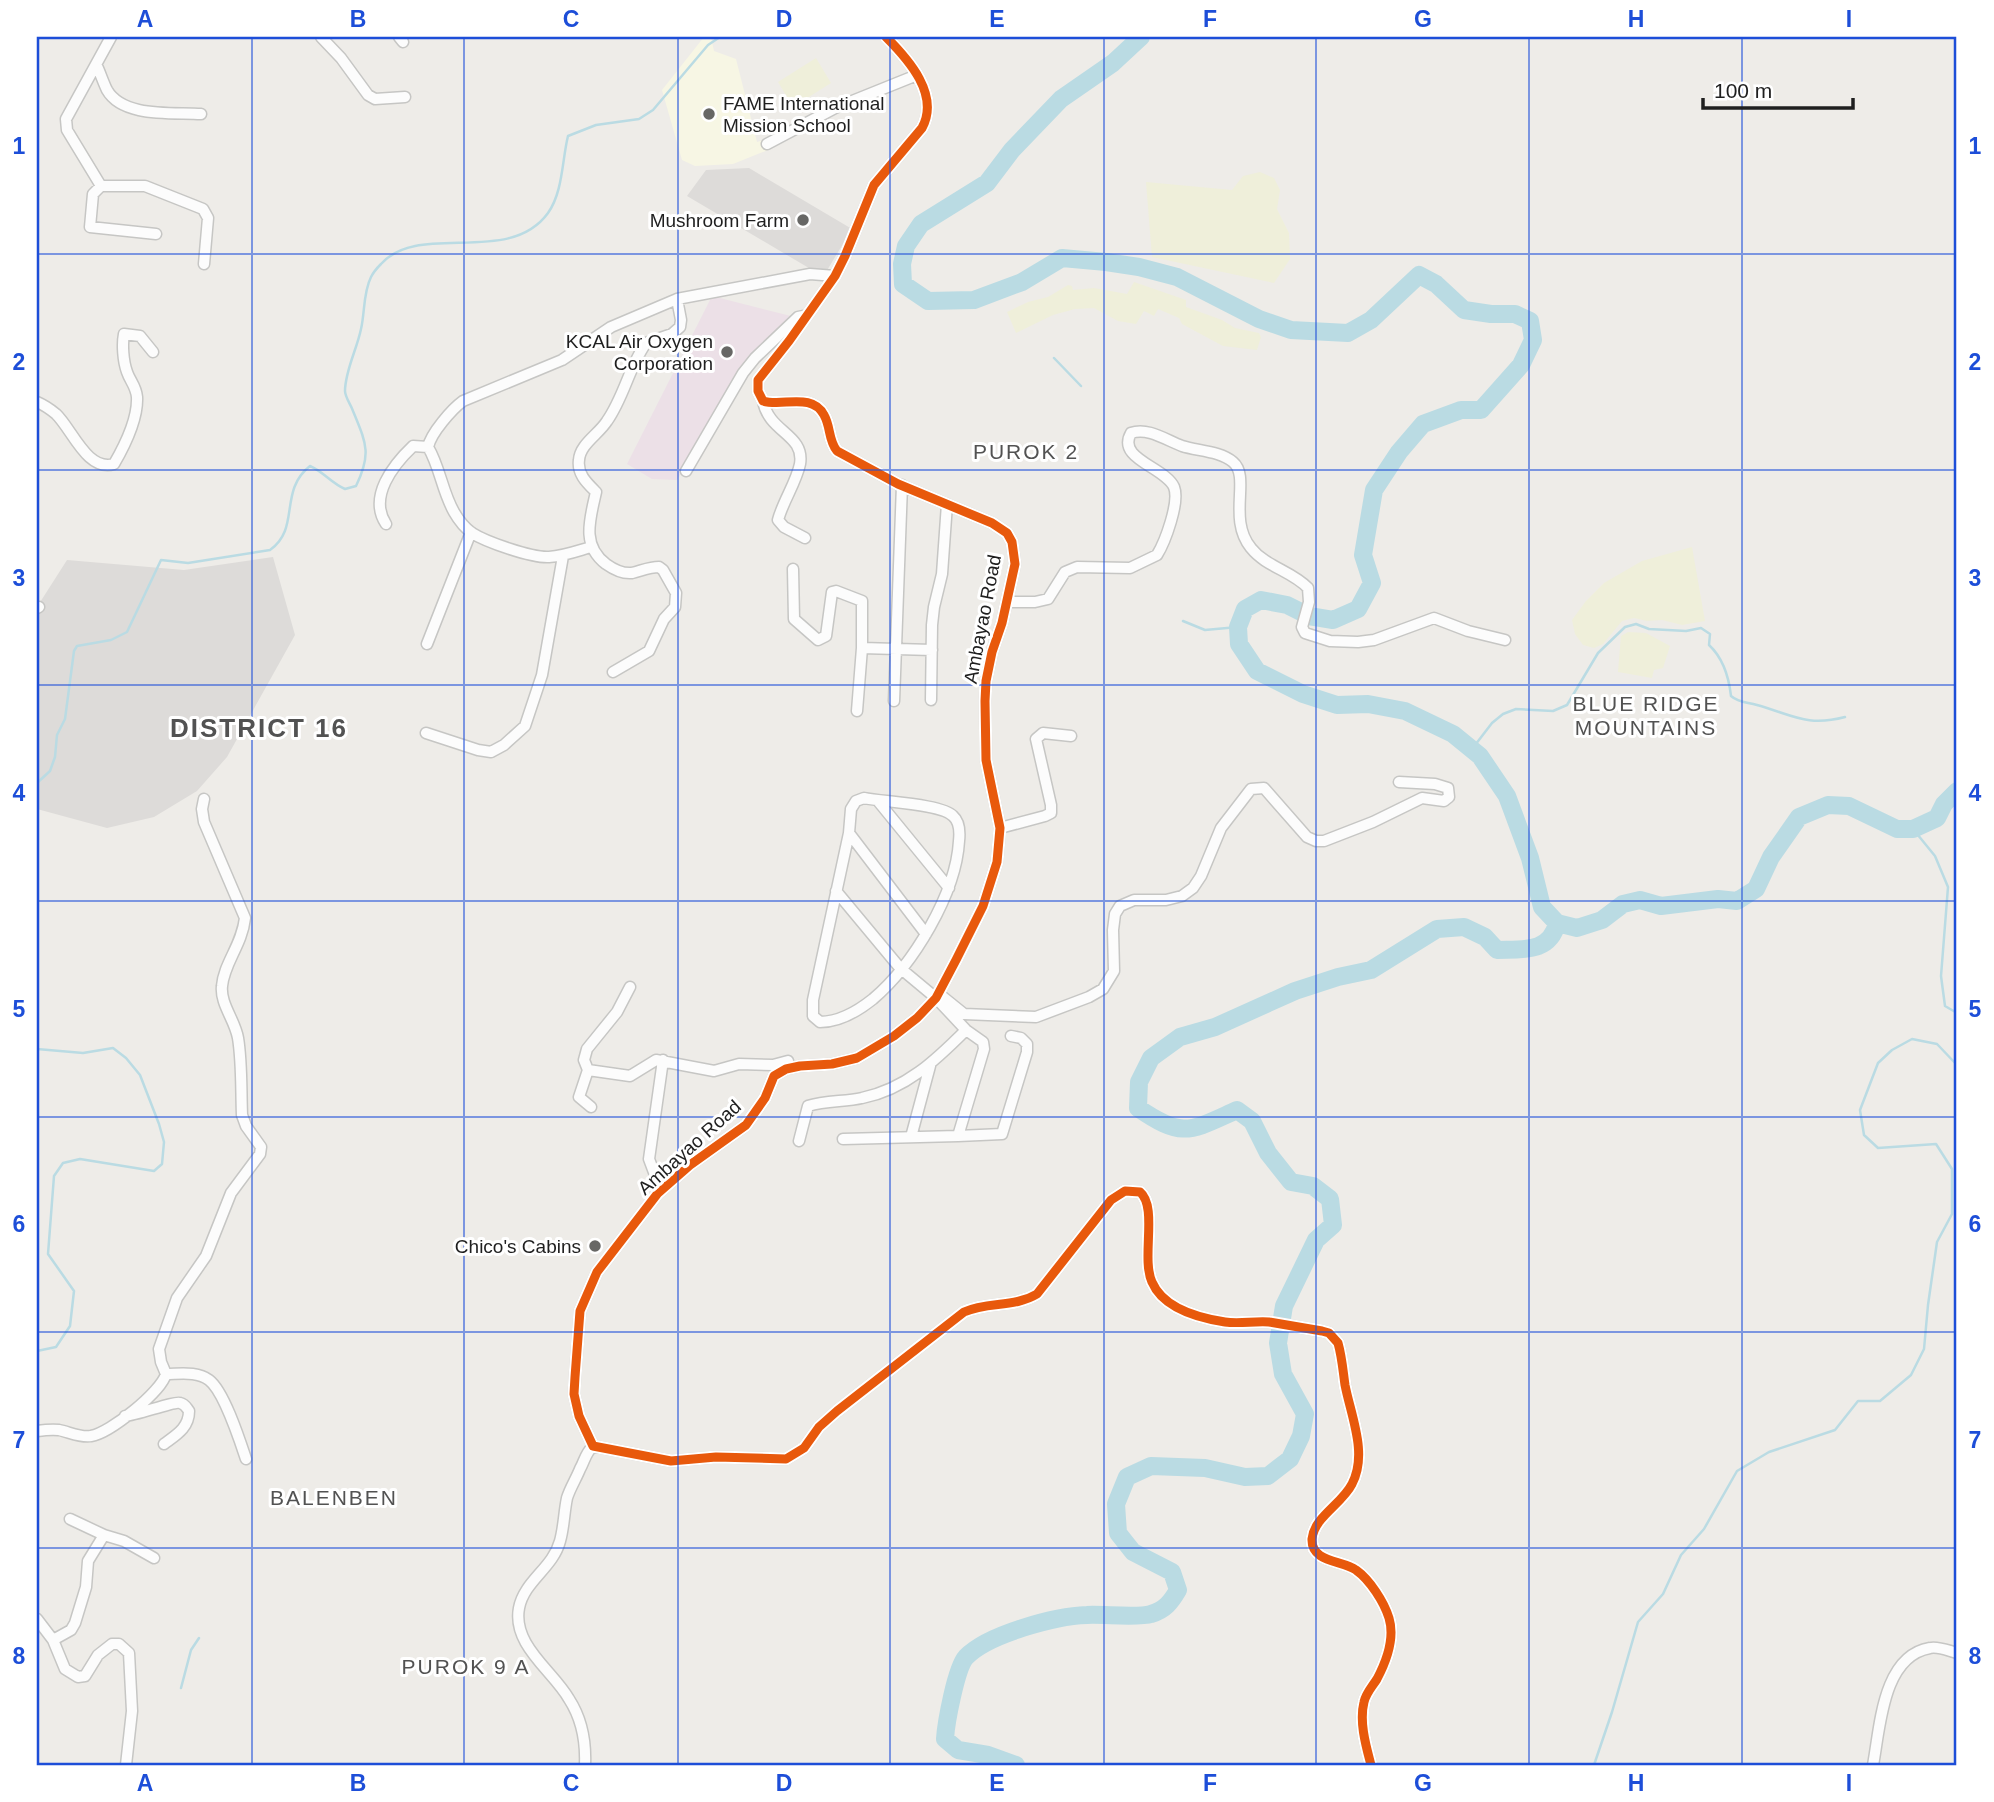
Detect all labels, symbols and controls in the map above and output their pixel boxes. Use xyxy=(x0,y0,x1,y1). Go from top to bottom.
text: A xyxy=(137,6,153,32)
text: B xyxy=(350,6,366,32)
text: C xyxy=(563,6,579,32)
text: D xyxy=(776,6,792,32)
text: E xyxy=(989,6,1005,32)
text: F xyxy=(1203,6,1217,32)
text: G xyxy=(1414,6,1432,32)
text: H xyxy=(1628,6,1644,32)
text: I xyxy=(1846,6,1852,32)
scale bar xyxy=(1703,66,1854,110)
text: 100 m xyxy=(1714,79,1772,102)
place label: FAME International Mission School xyxy=(723,93,885,136)
marker: FAME International Mission School xyxy=(701,106,717,122)
text: 1 xyxy=(13,133,26,159)
text: 1 xyxy=(1969,133,1982,159)
place label: Mushroom Farm xyxy=(650,210,789,231)
marker: Mushroom Farm xyxy=(795,212,811,228)
place label: KCAL Air Oxygen Corporation xyxy=(566,331,713,374)
marker: KCAL Air Oxygen Corporation xyxy=(719,344,735,360)
text: 2 xyxy=(13,349,25,375)
text: 2 xyxy=(1969,349,1981,375)
district label: PUROK 2 xyxy=(973,440,1079,463)
street label: Ambayao Road xyxy=(960,553,1005,685)
text: 3 xyxy=(13,565,25,591)
text: 3 xyxy=(1969,565,1981,591)
district label: BLUE RIDGE MOUNTAINS xyxy=(1572,692,1720,739)
district label: DISTRICT 16 xyxy=(170,713,348,743)
text: 4 xyxy=(13,780,26,806)
text: 4 xyxy=(1969,780,1982,806)
text: 5 xyxy=(13,996,26,1022)
text: 5 xyxy=(1969,996,1982,1022)
street label: Ambayao Road xyxy=(634,1096,745,1199)
text: 6 xyxy=(13,1211,25,1237)
text: 6 xyxy=(1969,1211,1981,1237)
place label: Chico's Cabins xyxy=(455,1236,581,1257)
marker: Chico's Cabins xyxy=(587,1238,603,1254)
text: 7 xyxy=(13,1427,25,1453)
text: 7 xyxy=(1969,1427,1981,1453)
district label: BALENBEN xyxy=(270,1486,398,1509)
text: 8 xyxy=(13,1643,26,1669)
text: 8 xyxy=(1969,1643,1982,1669)
district label: PUROK 9 A xyxy=(402,1655,530,1678)
text: A xyxy=(137,1770,153,1796)
text: B xyxy=(350,1770,366,1796)
text: C xyxy=(563,1770,579,1796)
text: D xyxy=(776,1770,792,1796)
text: E xyxy=(989,1770,1005,1796)
text: F xyxy=(1203,1770,1217,1796)
text: G xyxy=(1414,1770,1432,1796)
text: H xyxy=(1628,1770,1644,1796)
text: I xyxy=(1846,1770,1852,1796)

